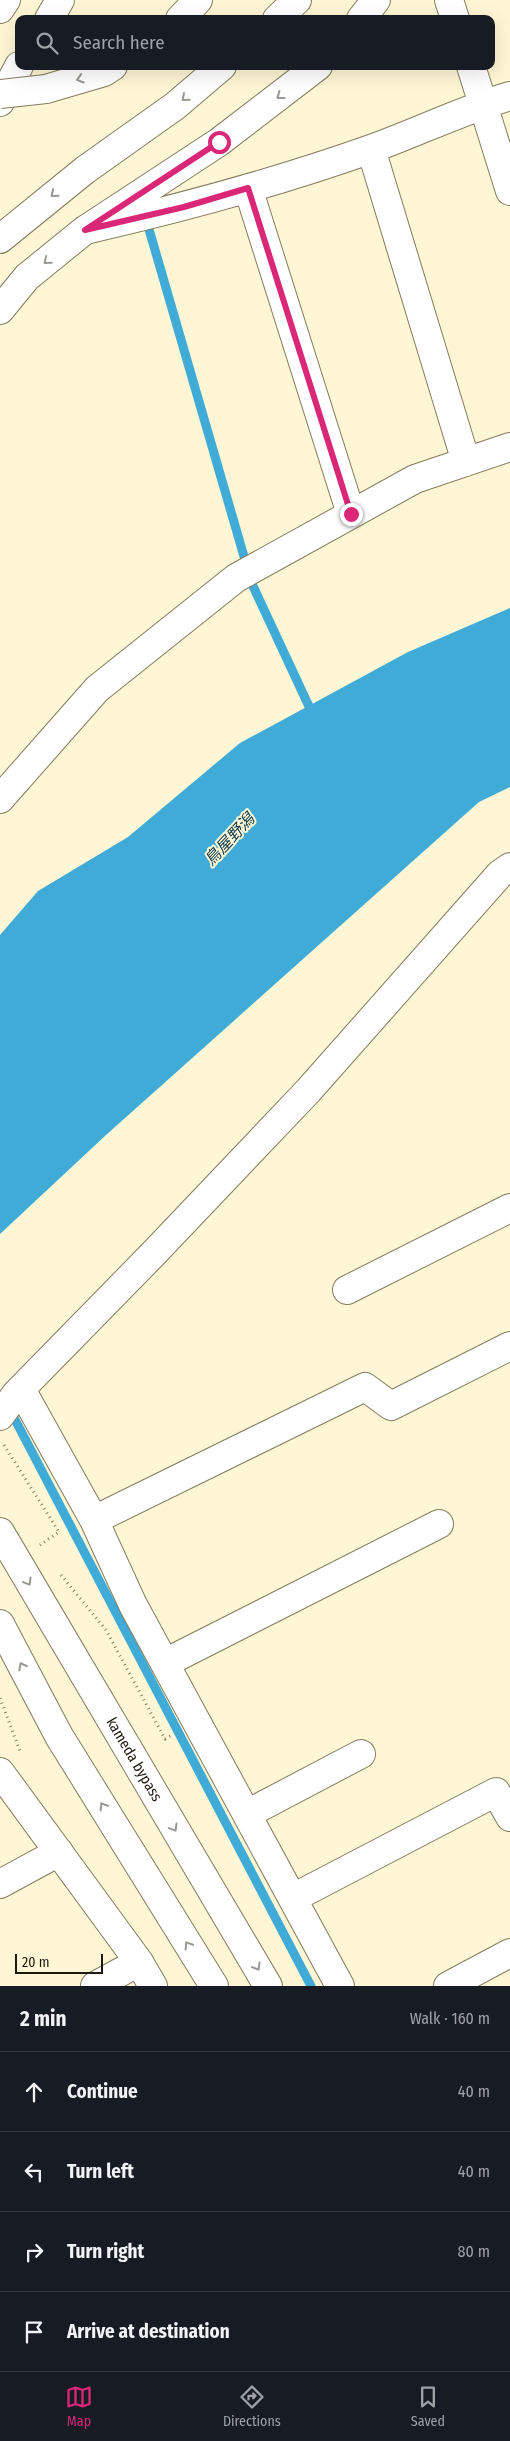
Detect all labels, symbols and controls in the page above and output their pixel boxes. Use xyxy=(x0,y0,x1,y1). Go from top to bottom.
search box xyxy=(15,15,495,70)
icon: search xyxy=(33,29,61,57)
text: Search here xyxy=(73,31,165,54)
one-way arrow xyxy=(77,73,85,83)
one-way arrow xyxy=(276,90,286,99)
one-way arrow xyxy=(182,92,191,101)
route start xyxy=(208,131,231,154)
one-way arrow xyxy=(51,189,60,197)
one-way arrow xyxy=(44,255,53,264)
route end xyxy=(340,503,363,526)
water label: 鳥屋野潟 xyxy=(201,808,259,869)
one-way arrow xyxy=(22,1577,32,1586)
one-way arrow xyxy=(18,1662,28,1671)
street label: kameda bypass xyxy=(102,1714,166,1805)
one-way arrow xyxy=(100,1803,109,1812)
one-way arrow xyxy=(167,1822,177,1831)
one-way arrow xyxy=(185,1941,195,1950)
scale bar xyxy=(15,1951,102,1974)
text: 20 m xyxy=(22,1954,50,1971)
one-way arrow xyxy=(250,1962,260,1971)
text: 2 min xyxy=(20,2006,67,2032)
text: Walk · 160 m xyxy=(410,2009,490,2028)
icon: ahead xyxy=(20,2078,48,2106)
text: Continue xyxy=(67,2080,138,2103)
text: 40 m xyxy=(458,2082,490,2101)
icon: left xyxy=(20,2158,48,2186)
text: Turn left xyxy=(67,2160,134,2183)
text: 40 m xyxy=(458,2162,490,2181)
icon: right xyxy=(20,2238,48,2266)
text: Turn right xyxy=(67,2240,144,2263)
text: 80 m xyxy=(458,2242,490,2261)
icon: arrive xyxy=(20,2318,48,2346)
text: Arrive at destination xyxy=(67,2320,230,2343)
tab: Map xyxy=(65,2383,93,2430)
tab: Directions xyxy=(223,2383,281,2430)
tab: Saved xyxy=(411,2383,445,2430)

